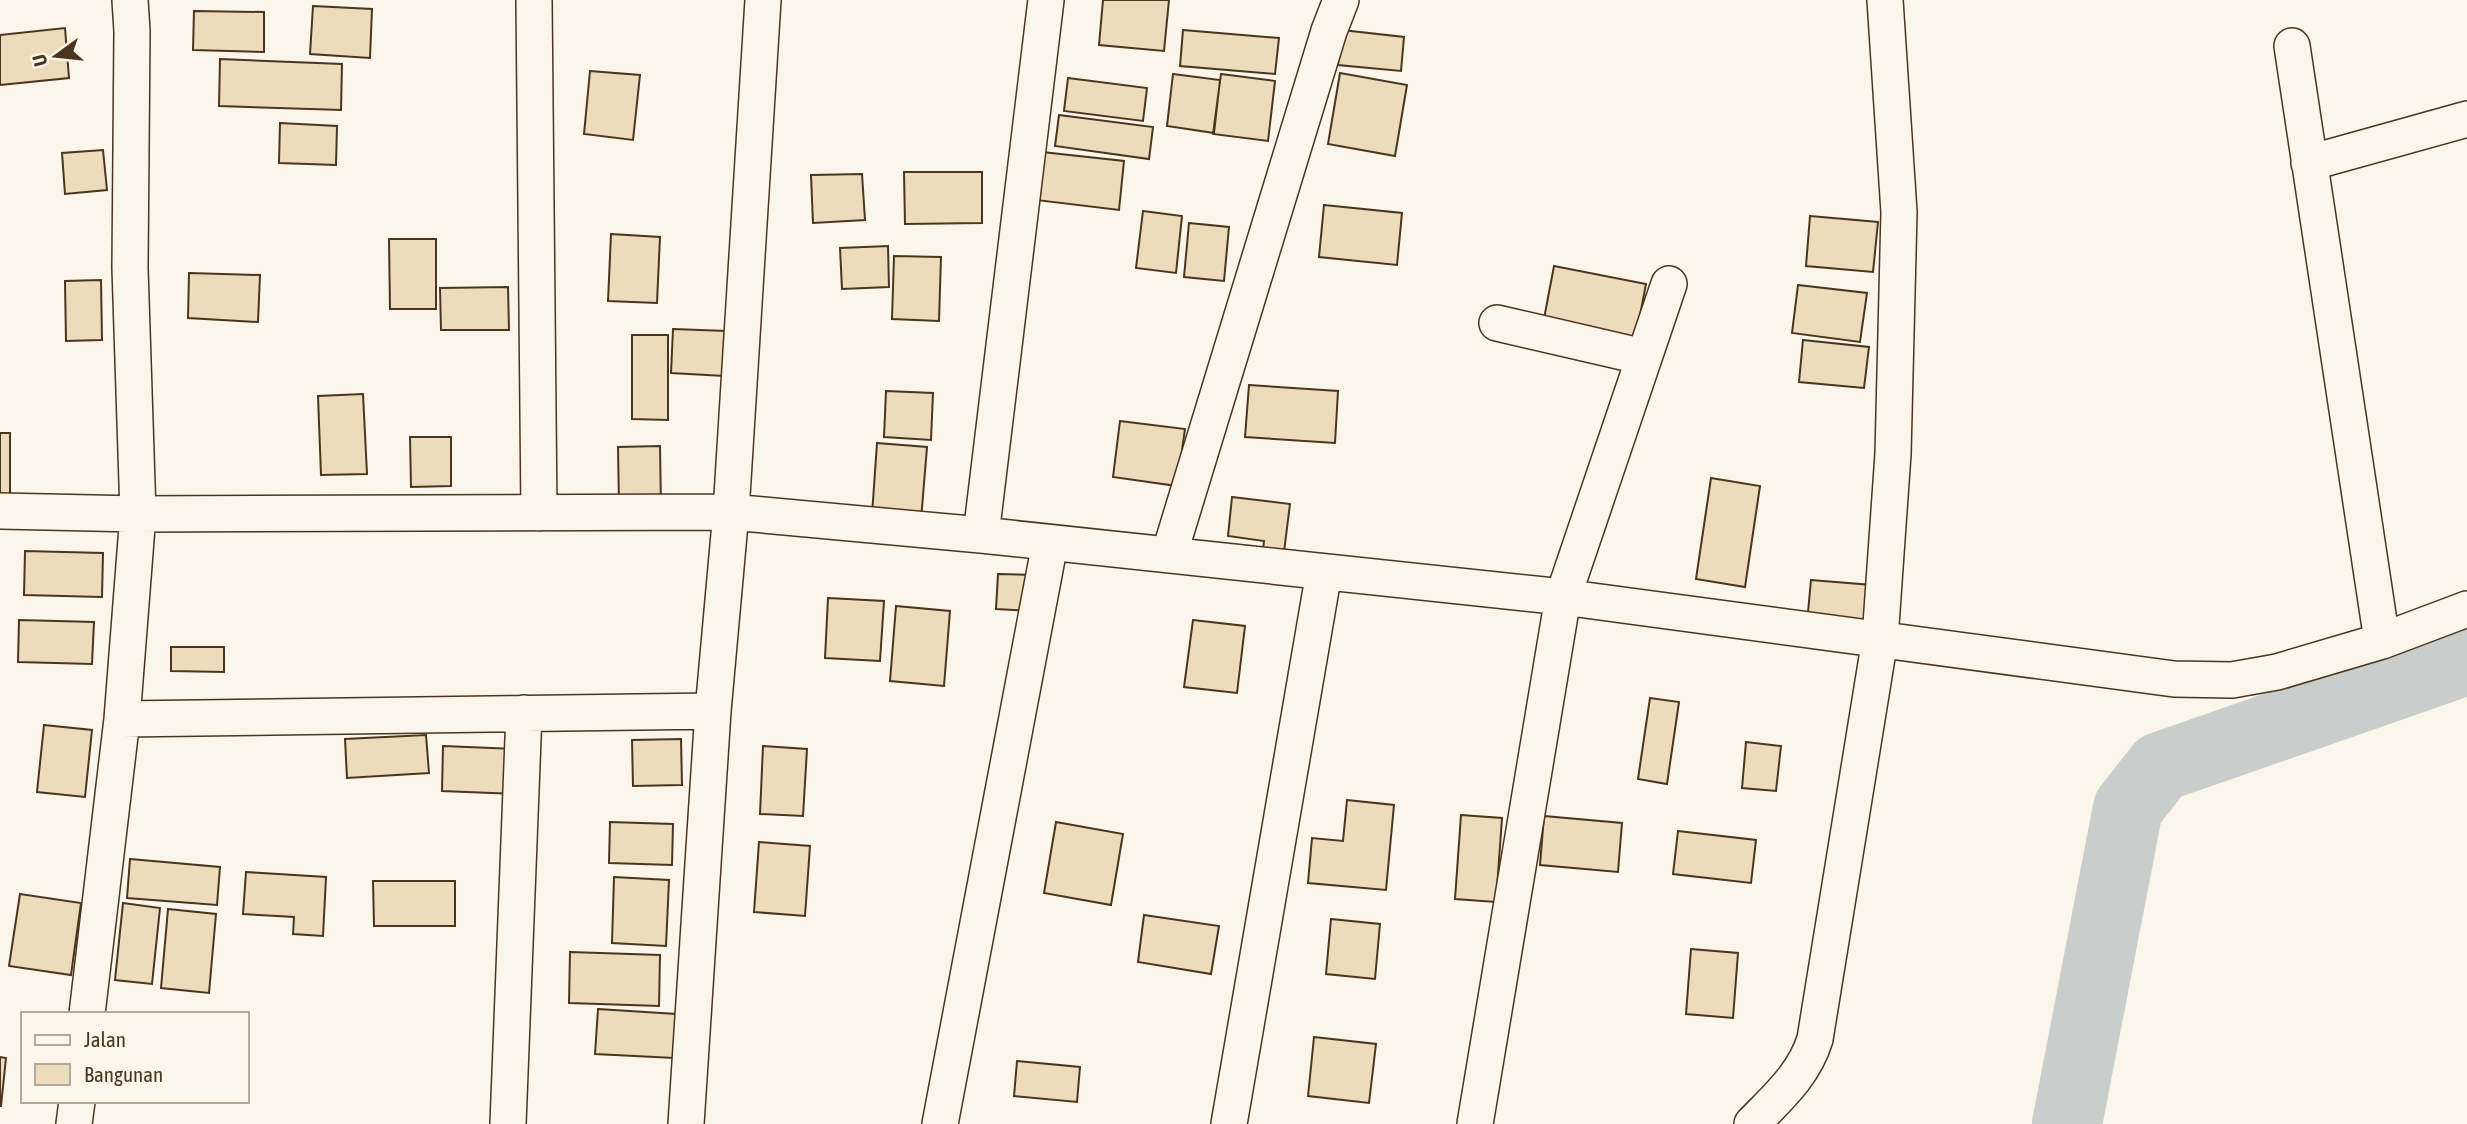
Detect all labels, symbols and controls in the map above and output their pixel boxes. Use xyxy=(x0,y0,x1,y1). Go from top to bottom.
north arrow xyxy=(21,21,91,91)
text: U xyxy=(28,52,52,69)
legend xyxy=(21,1012,248,1103)
text: Jalan xyxy=(84,1027,126,1051)
text: Bangunan xyxy=(84,1062,163,1086)

